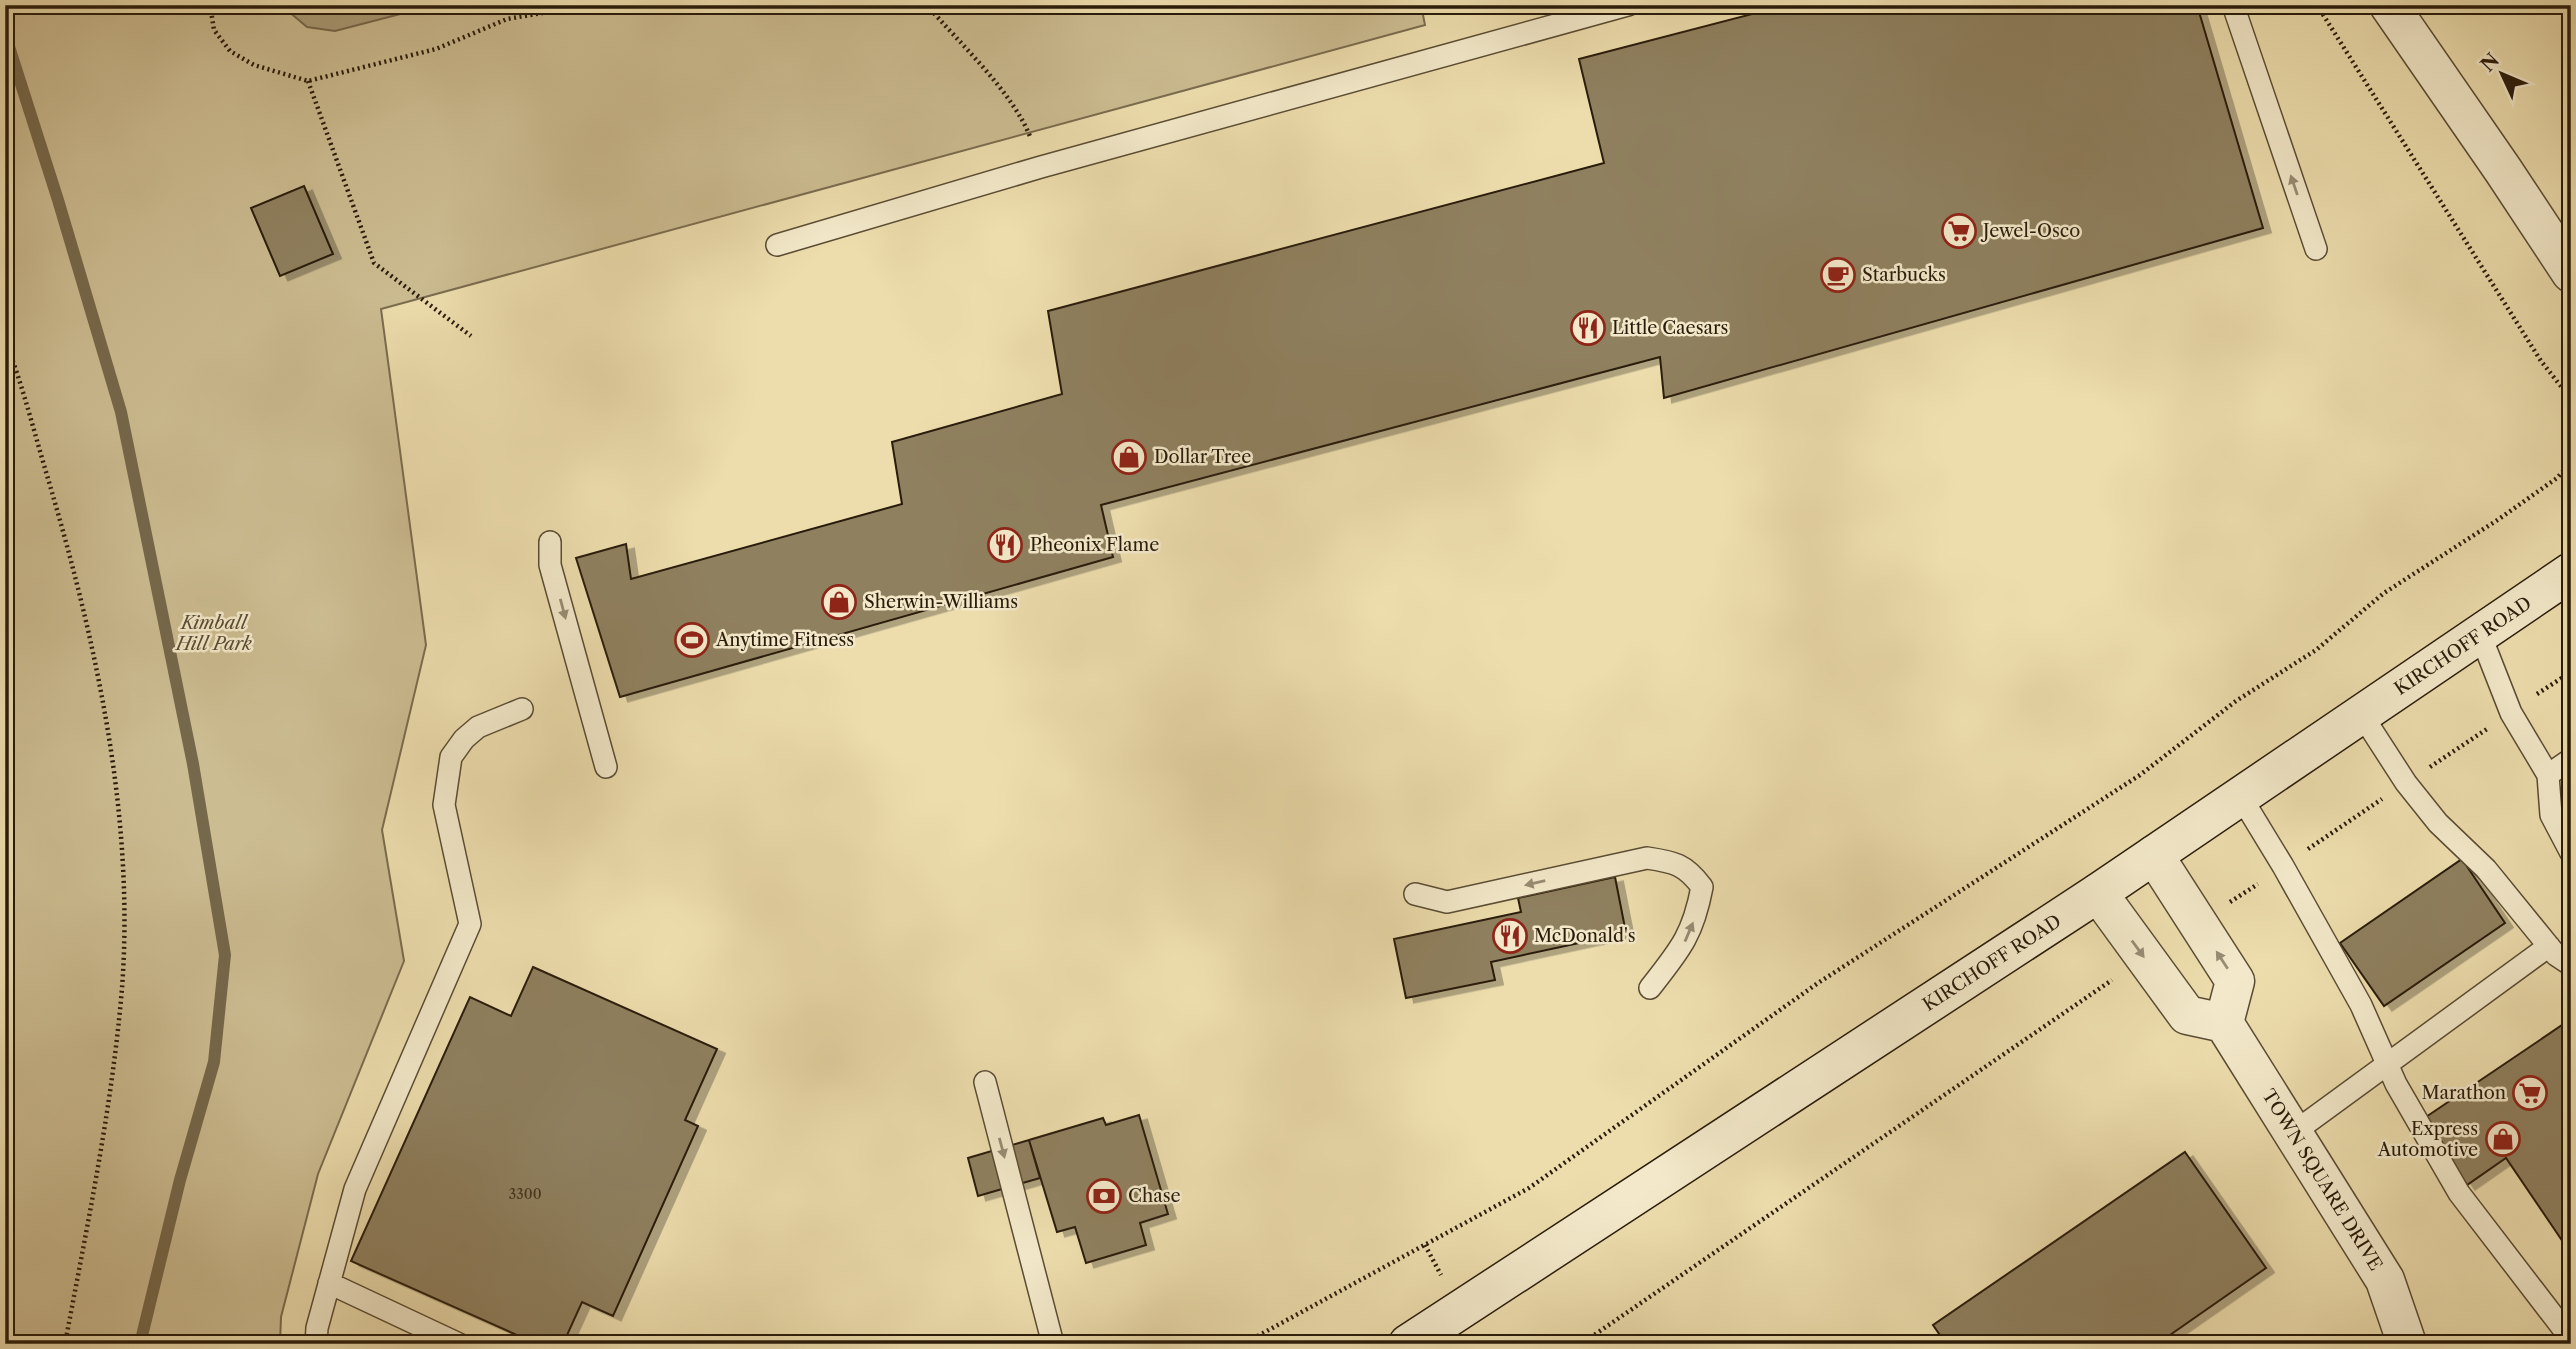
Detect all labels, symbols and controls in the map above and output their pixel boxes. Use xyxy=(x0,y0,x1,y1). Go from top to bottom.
north arrow xyxy=(2468,38,2538,108)
text: N xyxy=(2476,49,2504,76)
one-way arrow xyxy=(2289,174,2299,195)
supermarket icon: Jewel-Osco xyxy=(1940,212,1978,250)
place label: Jewel-Osco xyxy=(1980,220,2080,242)
cafe icon: Starbucks xyxy=(1819,256,1857,294)
place label: Starbucks xyxy=(1862,264,1946,286)
restaurant icon: Little Caesars xyxy=(1569,309,1607,347)
place label: Little Caesars xyxy=(1612,317,1728,339)
shop icon: Dollar Tree xyxy=(1110,438,1148,476)
place label: Dollar Tree xyxy=(1154,446,1251,468)
restaurant icon: Pheonix Flame xyxy=(986,526,1024,564)
place label: Pheonix Flame xyxy=(1030,534,1159,556)
shop icon: Sherwin-Williams xyxy=(820,583,858,621)
place label: Sherwin-Williams xyxy=(864,591,1018,613)
street label: KIRCHOFF ROAD xyxy=(2390,592,2536,700)
one-way arrow xyxy=(558,598,568,619)
park label: Kimball Hill Park xyxy=(174,612,253,655)
sports icon: Anytime Fitness xyxy=(673,621,711,659)
place label: Anytime Fitness xyxy=(715,629,854,651)
one-way arrow xyxy=(1524,878,1546,889)
street label: KIRCHOFF ROAD xyxy=(1919,910,2065,1016)
restaurant icon: McDonald's xyxy=(1491,917,1529,955)
one-way arrow xyxy=(1683,922,1695,942)
place label: McDonald's xyxy=(1534,925,1636,947)
one-way arrow xyxy=(2131,940,2145,958)
one-way arrow xyxy=(2215,950,2228,970)
supermarket icon: Marathon xyxy=(2511,1074,2549,1112)
place label: Marathon xyxy=(2422,1082,2506,1104)
street label: TOWN SQUARE DRIVE xyxy=(2257,1085,2387,1275)
place label: Express Automotive xyxy=(2377,1118,2478,1161)
shop icon: Express Automotive xyxy=(2484,1120,2522,1158)
one-way arrow xyxy=(998,1138,1008,1159)
bank icon: Chase xyxy=(1085,1177,1123,1215)
house number: 3300 xyxy=(508,1185,542,1203)
place label: Chase xyxy=(1128,1185,1181,1207)

